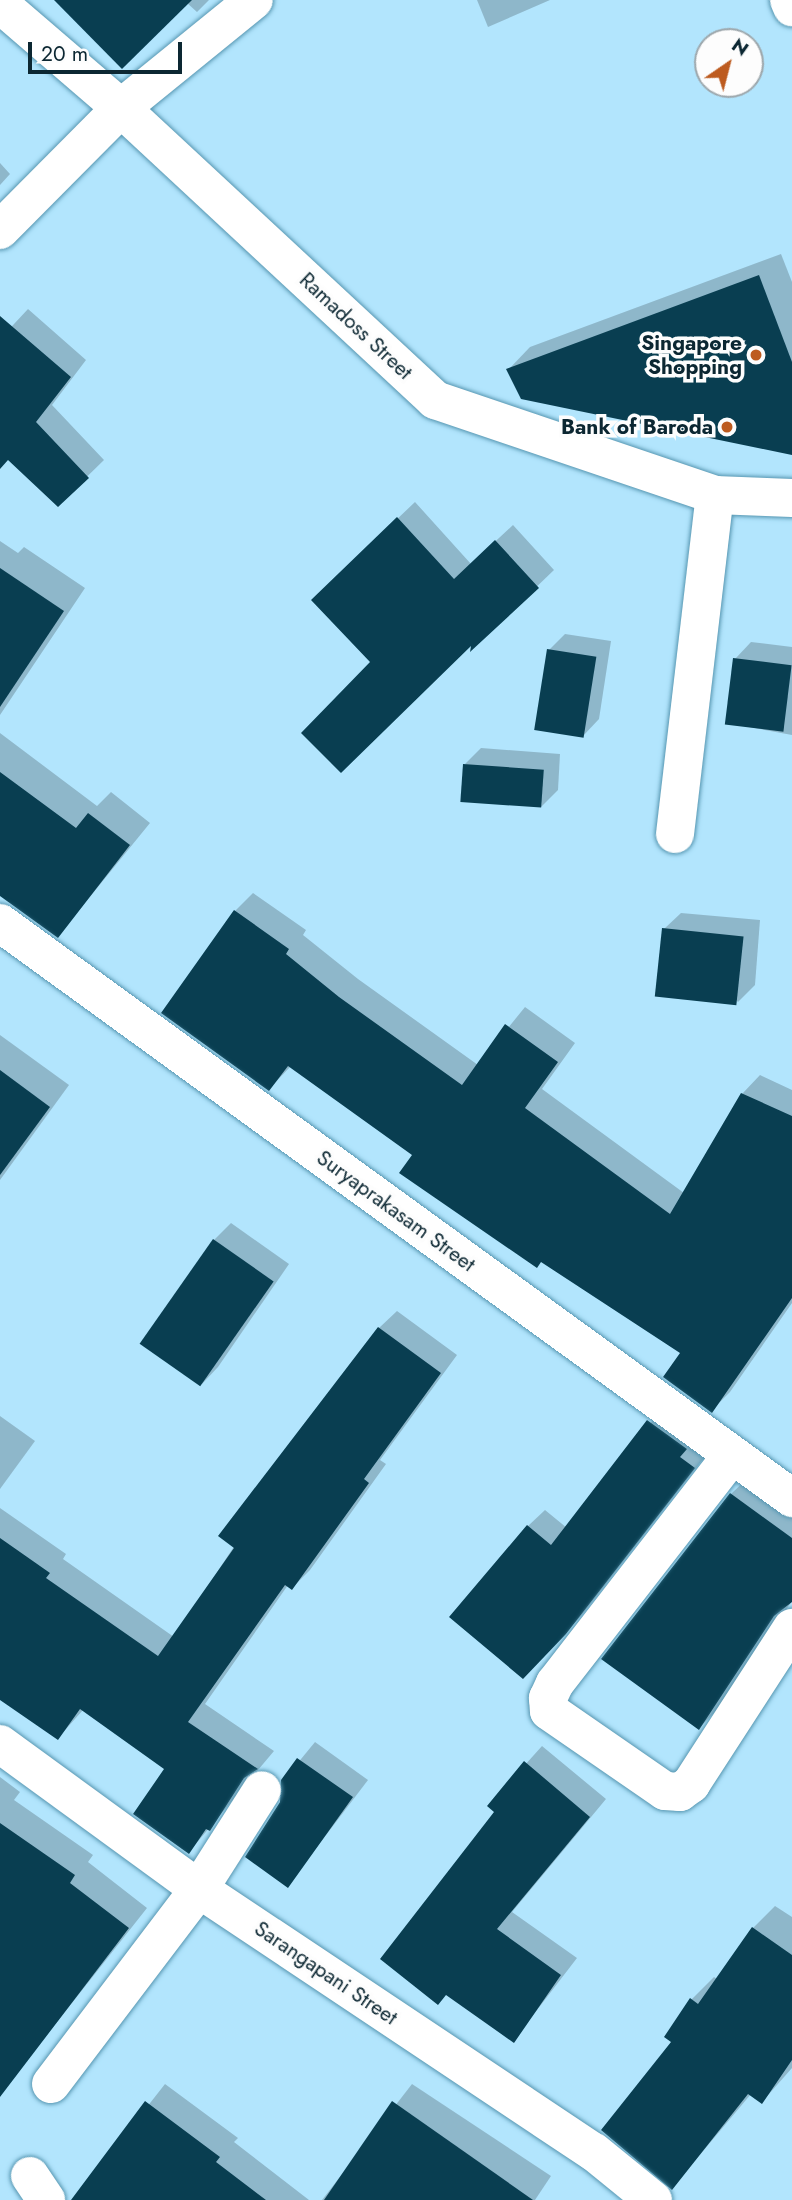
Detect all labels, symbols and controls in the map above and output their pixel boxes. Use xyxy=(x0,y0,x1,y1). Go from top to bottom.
scale bar xyxy=(32,28,186,72)
north arrow xyxy=(694,28,764,98)
text: N xyxy=(726,32,754,62)
text: 20 m xyxy=(41,39,88,69)
street label: Ramadoss Street xyxy=(294,267,418,385)
place label: Singapore Shopping xyxy=(641,330,742,380)
marker: Singapore Shopping xyxy=(748,347,764,363)
place label: Bank of Baroda xyxy=(561,414,713,440)
marker: Bank of Baroda xyxy=(719,419,735,435)
street label: Suryaprakasam Street xyxy=(312,1145,480,1277)
street label: Sarangapani Street xyxy=(250,1916,402,2030)

